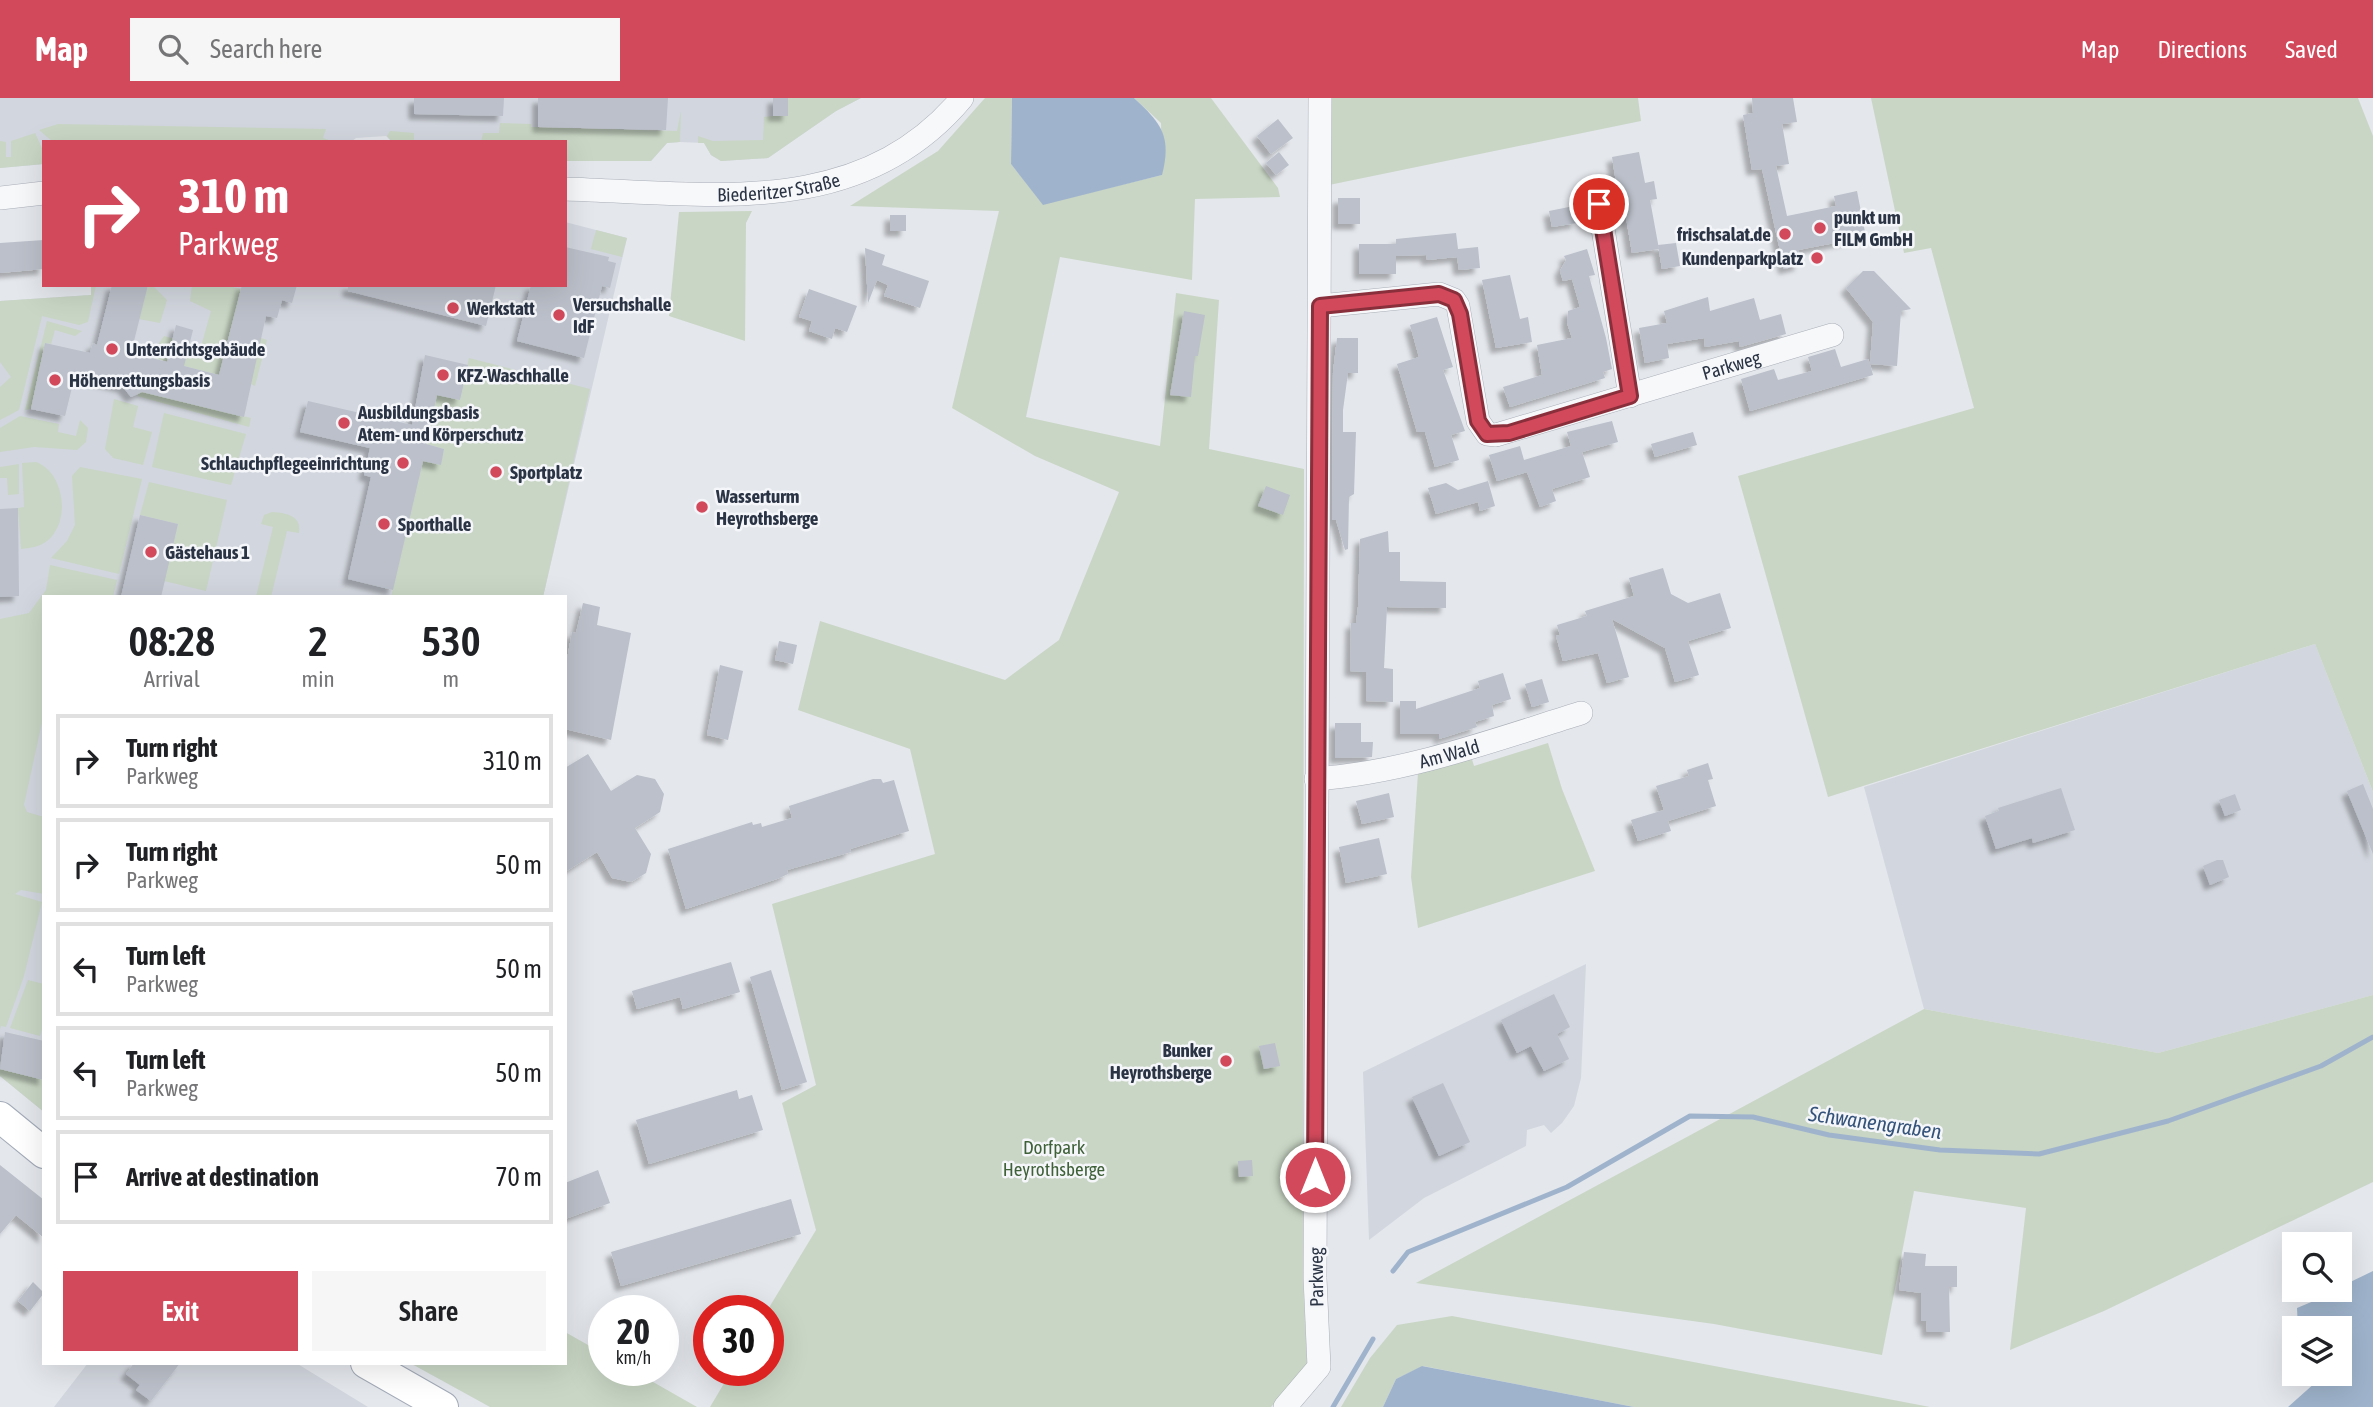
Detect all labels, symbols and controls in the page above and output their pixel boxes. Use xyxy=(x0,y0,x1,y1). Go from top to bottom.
search box xyxy=(130,18,620,81)
text: Map xyxy=(35,30,88,68)
icon: search xyxy=(154,30,192,68)
text: Search here xyxy=(210,34,322,64)
text: Map xyxy=(2081,36,2119,63)
text: Directions xyxy=(2157,36,2247,63)
text: Saved xyxy=(2285,36,2338,63)
text: 310 m xyxy=(178,167,289,223)
icon: right xyxy=(63,168,154,259)
street label: Biederitzer Straße xyxy=(717,168,842,206)
pin xyxy=(1569,174,1629,234)
icon: arrive xyxy=(1580,185,1618,223)
place label: punkt um FILM GmbH xyxy=(1834,206,1913,250)
marker: punkt um FILM GmbH xyxy=(1812,220,1828,236)
place label: frischsalat.de xyxy=(1676,223,1771,245)
text: Parkweg xyxy=(178,225,279,262)
marker: frischsalat.de xyxy=(1777,226,1793,242)
place label: Kundenparkplatz xyxy=(1682,247,1803,269)
marker: Kundenparkplatz xyxy=(1809,250,1825,266)
place label: Versuchshalle IdF xyxy=(572,293,672,337)
place label: Werkstatt xyxy=(466,297,535,319)
marker: Werkstatt xyxy=(445,300,461,316)
marker: Versuchshalle IdF xyxy=(551,307,567,323)
place label: Unterrichtsgebäude xyxy=(126,338,266,360)
marker: Unterrichtsgebäude xyxy=(104,341,120,357)
street label: Parkweg xyxy=(1699,346,1764,384)
place label: KFZ-Waschhalle xyxy=(457,364,569,386)
marker: KFZ-Waschhalle xyxy=(435,367,451,383)
place label: Höhenrettungsbasis xyxy=(69,369,210,391)
marker: Höhenrettungsbasis xyxy=(47,372,63,388)
place label: Ausbildungsbasis Atem- und Körperschutz xyxy=(357,401,524,445)
marker: Ausbildungsbasis Atem- und Körperschutz xyxy=(336,415,352,431)
place label: Schlauchpflegeeinrichtung xyxy=(201,452,390,474)
marker: Schlauchpflegeeinrichtung xyxy=(395,455,411,471)
place label: Sportplatz xyxy=(510,461,582,483)
marker: Sportplatz xyxy=(488,464,504,480)
place label: Wasserturm Heyrothsberge xyxy=(715,485,819,529)
marker: Wasserturm Heyrothsberge xyxy=(694,499,710,515)
place label: Sporthalle xyxy=(398,513,472,535)
marker: Sporthalle xyxy=(376,516,392,532)
place label: Gästehaus 1 xyxy=(165,541,250,563)
marker: Gästehaus 1 xyxy=(143,544,159,560)
text: 08:28 xyxy=(129,617,215,665)
text: 2 xyxy=(308,617,328,665)
text: 530 xyxy=(421,617,480,665)
text: Arrival xyxy=(144,666,200,692)
text: min xyxy=(302,666,335,692)
text: m xyxy=(443,666,459,692)
text: Turn right xyxy=(126,733,217,763)
street label: Am Wald xyxy=(1417,735,1482,772)
icon: right xyxy=(67,742,105,780)
text: 310 m xyxy=(483,746,542,776)
text: Parkweg xyxy=(126,763,198,789)
text: Turn right xyxy=(126,837,217,867)
icon: right xyxy=(67,846,105,884)
text: 50 m xyxy=(495,850,542,880)
text: Parkweg xyxy=(126,867,198,893)
text: Turn left xyxy=(126,941,206,971)
icon: left xyxy=(67,950,105,988)
text: 50 m xyxy=(495,954,542,984)
text: Parkweg xyxy=(126,971,198,997)
place label: Bunker Heyrothsberge xyxy=(1110,1039,1212,1083)
text: Turn left xyxy=(126,1045,206,1075)
marker: Bunker Heyrothsberge xyxy=(1218,1053,1234,1069)
icon: left xyxy=(67,1054,105,1092)
text: 50 m xyxy=(495,1058,542,1088)
text: Parkweg xyxy=(126,1075,198,1101)
water label: Schwanengraben xyxy=(1806,1101,1943,1143)
park label: Dorfpark Heyrothsberge xyxy=(1003,1136,1105,1180)
position arrow xyxy=(1278,1140,1352,1214)
icon: arrive xyxy=(67,1158,105,1196)
text: Arrive at destination xyxy=(126,1162,319,1192)
text: 70 m xyxy=(495,1162,542,1192)
map controls xyxy=(2282,1232,2352,1386)
button: search xyxy=(2282,1232,2352,1302)
street label: Parkweg xyxy=(1304,1246,1328,1307)
button: Exit xyxy=(63,1271,298,1351)
button: Share xyxy=(312,1271,546,1351)
speed limit sign: 30 xyxy=(693,1295,784,1386)
text: 20 xyxy=(617,1311,650,1351)
button: layers xyxy=(2282,1316,2352,1386)
text: km/h xyxy=(616,1347,651,1368)

